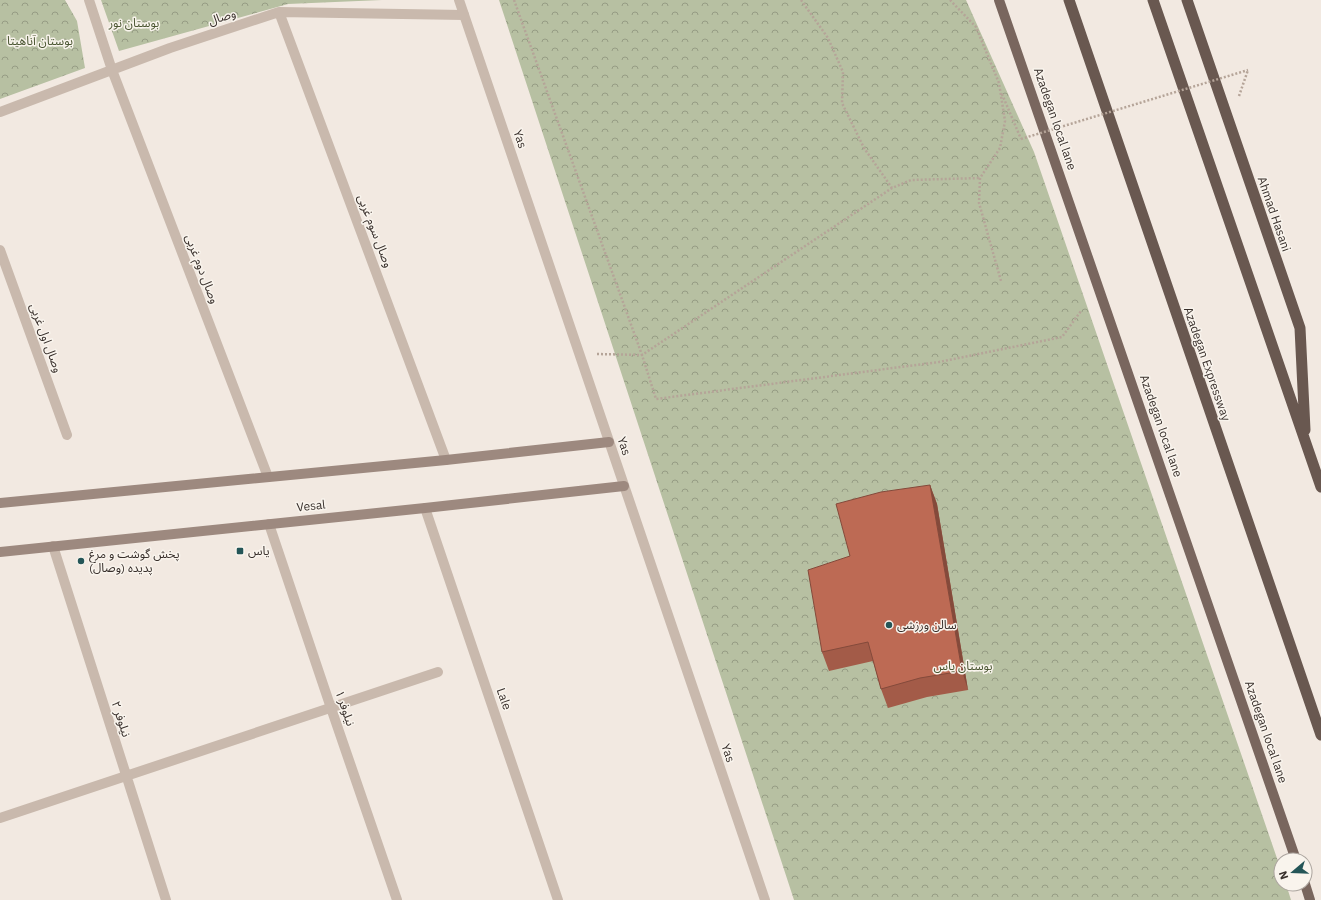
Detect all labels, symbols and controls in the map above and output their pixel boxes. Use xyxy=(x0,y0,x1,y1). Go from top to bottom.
street label: وصال xyxy=(206,5,238,28)
park label: بوستان نور xyxy=(108,15,159,30)
park label: بوستان آناهیتا xyxy=(7,33,73,48)
street label: Azadegan local lane xyxy=(1031,66,1080,172)
street label: Yas xyxy=(510,128,531,150)
street label: Ahmad Hasani xyxy=(1255,174,1294,253)
street label: وصال سوم غربی xyxy=(353,192,396,270)
street label: وصال دوم غربی xyxy=(181,232,223,306)
street label: وصال اول غربی xyxy=(27,301,66,375)
street label: Azadegan Expressway xyxy=(1181,305,1234,423)
street label: Azadegan local lane xyxy=(1137,373,1186,479)
street label: Yas xyxy=(614,435,635,457)
street label: Vesal xyxy=(296,497,326,514)
place label: یاس xyxy=(248,543,270,558)
place label: پخش گوشت و مرغ پدیده (وصال) xyxy=(89,546,180,576)
marker: یاس xyxy=(235,546,245,556)
marker: پخش گوشت و مرغ پدیده (وصال) xyxy=(76,556,86,566)
place label: سالن ورزشی xyxy=(897,617,957,632)
marker: سالن ورزشی xyxy=(884,620,894,630)
park label: بوستان یاس xyxy=(934,658,992,673)
street label: Azadegan local lane xyxy=(1242,679,1291,785)
street label: Lale xyxy=(494,686,515,712)
street label: نیلوفر ۱ xyxy=(332,688,359,728)
street label: نیلوفر ۲ xyxy=(109,699,134,739)
street label: Yas xyxy=(718,742,739,764)
north arrow xyxy=(1273,852,1313,892)
text: N xyxy=(1276,869,1291,881)

